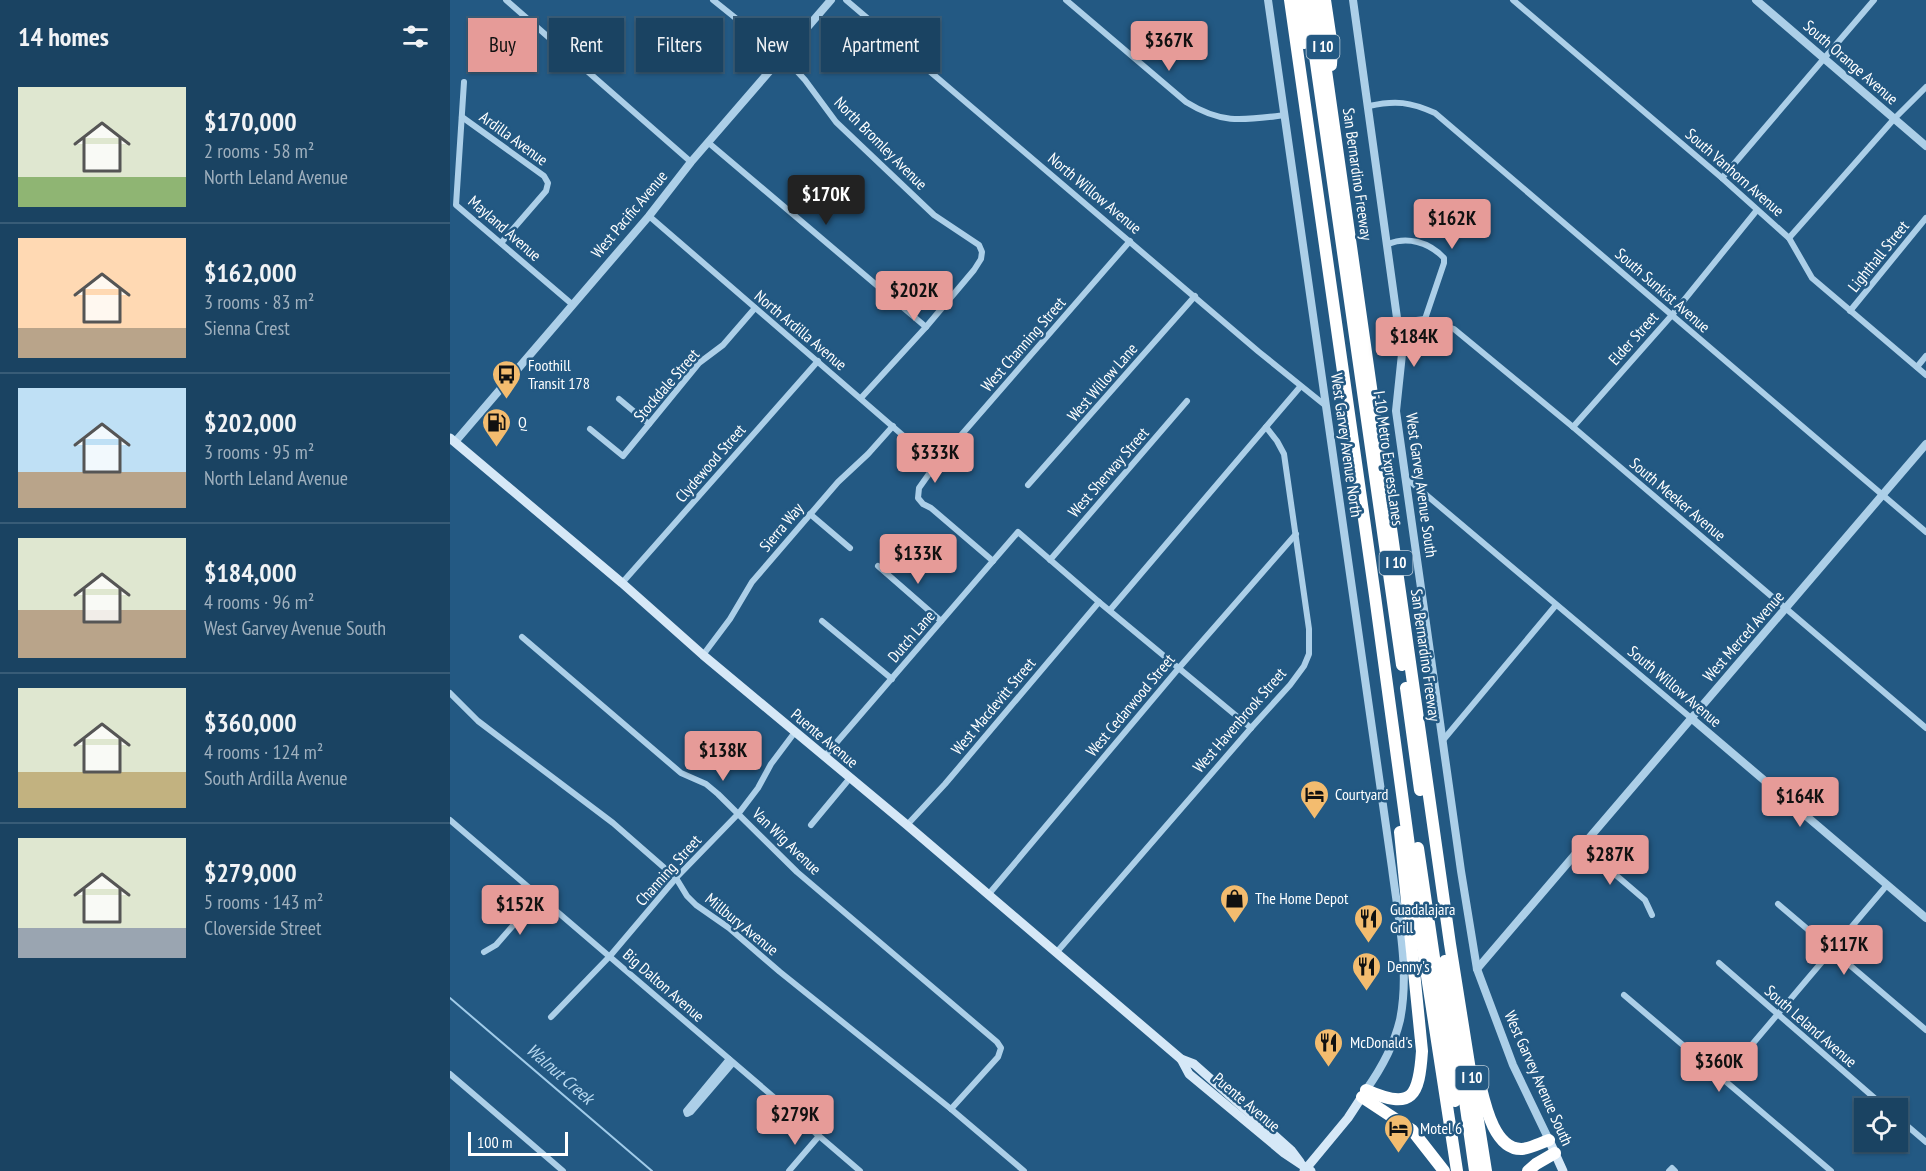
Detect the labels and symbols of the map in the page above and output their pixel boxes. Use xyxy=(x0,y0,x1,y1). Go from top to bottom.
street label: South Orange Avenue xyxy=(1800,15,1902,109)
pin: $367K xyxy=(1127,21,1211,72)
road number: I 10 xyxy=(1306,35,1340,59)
street label: North Bromley Avenue xyxy=(830,92,932,194)
street label: San Bernardino Freeway xyxy=(1339,106,1377,242)
street label: Ardilla Avenue xyxy=(476,107,552,169)
street label: South Vanhorn Avenue xyxy=(1682,124,1788,220)
street label: North Willow Avenue xyxy=(1044,148,1146,238)
street label: West Pacific Avenue xyxy=(587,166,671,262)
pin: $170K xyxy=(784,175,868,226)
street label: Mayland Avenue xyxy=(464,191,546,265)
pin: $162K xyxy=(1410,199,1494,250)
street label: Lighthall Street xyxy=(1843,216,1913,296)
street label: South Sunkist Avenue xyxy=(1611,243,1715,337)
pin: $202K xyxy=(872,271,956,322)
street label: North Ardilla Avenue xyxy=(751,286,851,374)
street label: West Channing Street xyxy=(977,292,1070,395)
street label: Elder Street xyxy=(1604,307,1663,369)
pin: $184K xyxy=(1372,317,1456,368)
street label: West Willow Lane xyxy=(1063,339,1141,425)
street label: Stockdale Street xyxy=(629,344,703,426)
place label: Foothill Transit 178 xyxy=(528,355,590,393)
bus stop icon: Foothill Transit 178 xyxy=(491,358,523,400)
street label: West Garvey Avenue North xyxy=(1327,372,1367,518)
street label: I-10 Metro ExpressLanes xyxy=(1370,389,1408,527)
fuel station icon: Q xyxy=(481,406,513,448)
street label: West Garvey Avenue South xyxy=(1402,411,1442,559)
place label: Q xyxy=(518,412,528,432)
street label: Clydewood Street xyxy=(671,419,750,506)
street label: West Sherway Street xyxy=(1063,422,1153,521)
pin: $333K xyxy=(893,433,977,484)
street label: South Meeker Avenue xyxy=(1626,453,1730,545)
street label: Sierra Way xyxy=(755,498,807,556)
pin: $133K xyxy=(876,534,960,585)
road number: I 10 xyxy=(1380,551,1412,575)
street label: San Bernardino Freeway xyxy=(1407,587,1445,723)
street label: West Merced Avenue xyxy=(1698,587,1788,685)
street label: Dutch Lane xyxy=(883,606,939,666)
street label: South Willow Avenue xyxy=(1624,641,1726,731)
street label: West Cedarwood Street xyxy=(1081,649,1179,760)
street label: West Macdevitt Street xyxy=(947,653,1040,759)
street label: West Havenbrook Street xyxy=(1188,663,1290,776)
street label: Puente Avenue xyxy=(787,704,863,772)
pin: $138K xyxy=(681,731,765,782)
pin: $164K xyxy=(1758,777,1842,828)
hotel icon: Courtyard xyxy=(1298,778,1330,820)
place label: Courtyard xyxy=(1335,784,1389,804)
street label: Van Wig Avenue xyxy=(748,803,826,879)
street label: Channing Street xyxy=(631,830,706,910)
pin: $287K xyxy=(1568,835,1652,886)
shop icon: The Home Depot xyxy=(1218,882,1250,924)
pin: $152K xyxy=(478,885,562,936)
street label: Millbury Avenue xyxy=(701,888,783,960)
place label: The Home Depot xyxy=(1255,888,1349,908)
place label: Guadalajara Grill xyxy=(1390,899,1455,937)
restaurant icon: Guadalajara Grill xyxy=(1353,902,1385,944)
pin: $117K xyxy=(1802,925,1886,976)
street label: Big Dalton Avenue xyxy=(619,944,709,1026)
restaurant icon: Denny's xyxy=(1350,950,1382,992)
place label: Denny's xyxy=(1387,956,1430,976)
street label: South Leland Avenue xyxy=(1761,981,1861,1071)
street label: West Garvey Avenue South xyxy=(1500,1007,1578,1149)
restaurant icon: McDonald's xyxy=(1313,1026,1345,1068)
place label: McDonald's xyxy=(1350,1032,1413,1052)
water label: Walnut Creek xyxy=(522,1038,600,1111)
pin: $360K xyxy=(1677,1042,1761,1093)
road number: I 10 xyxy=(1456,1066,1488,1090)
street label: Puente Avenue xyxy=(1209,1068,1285,1136)
pin: $279K xyxy=(753,1095,837,1146)
hotel icon: Motel 6 xyxy=(1383,1112,1415,1154)
place label: Motel 6 xyxy=(1420,1118,1462,1138)
scale bar xyxy=(468,1129,568,1156)

